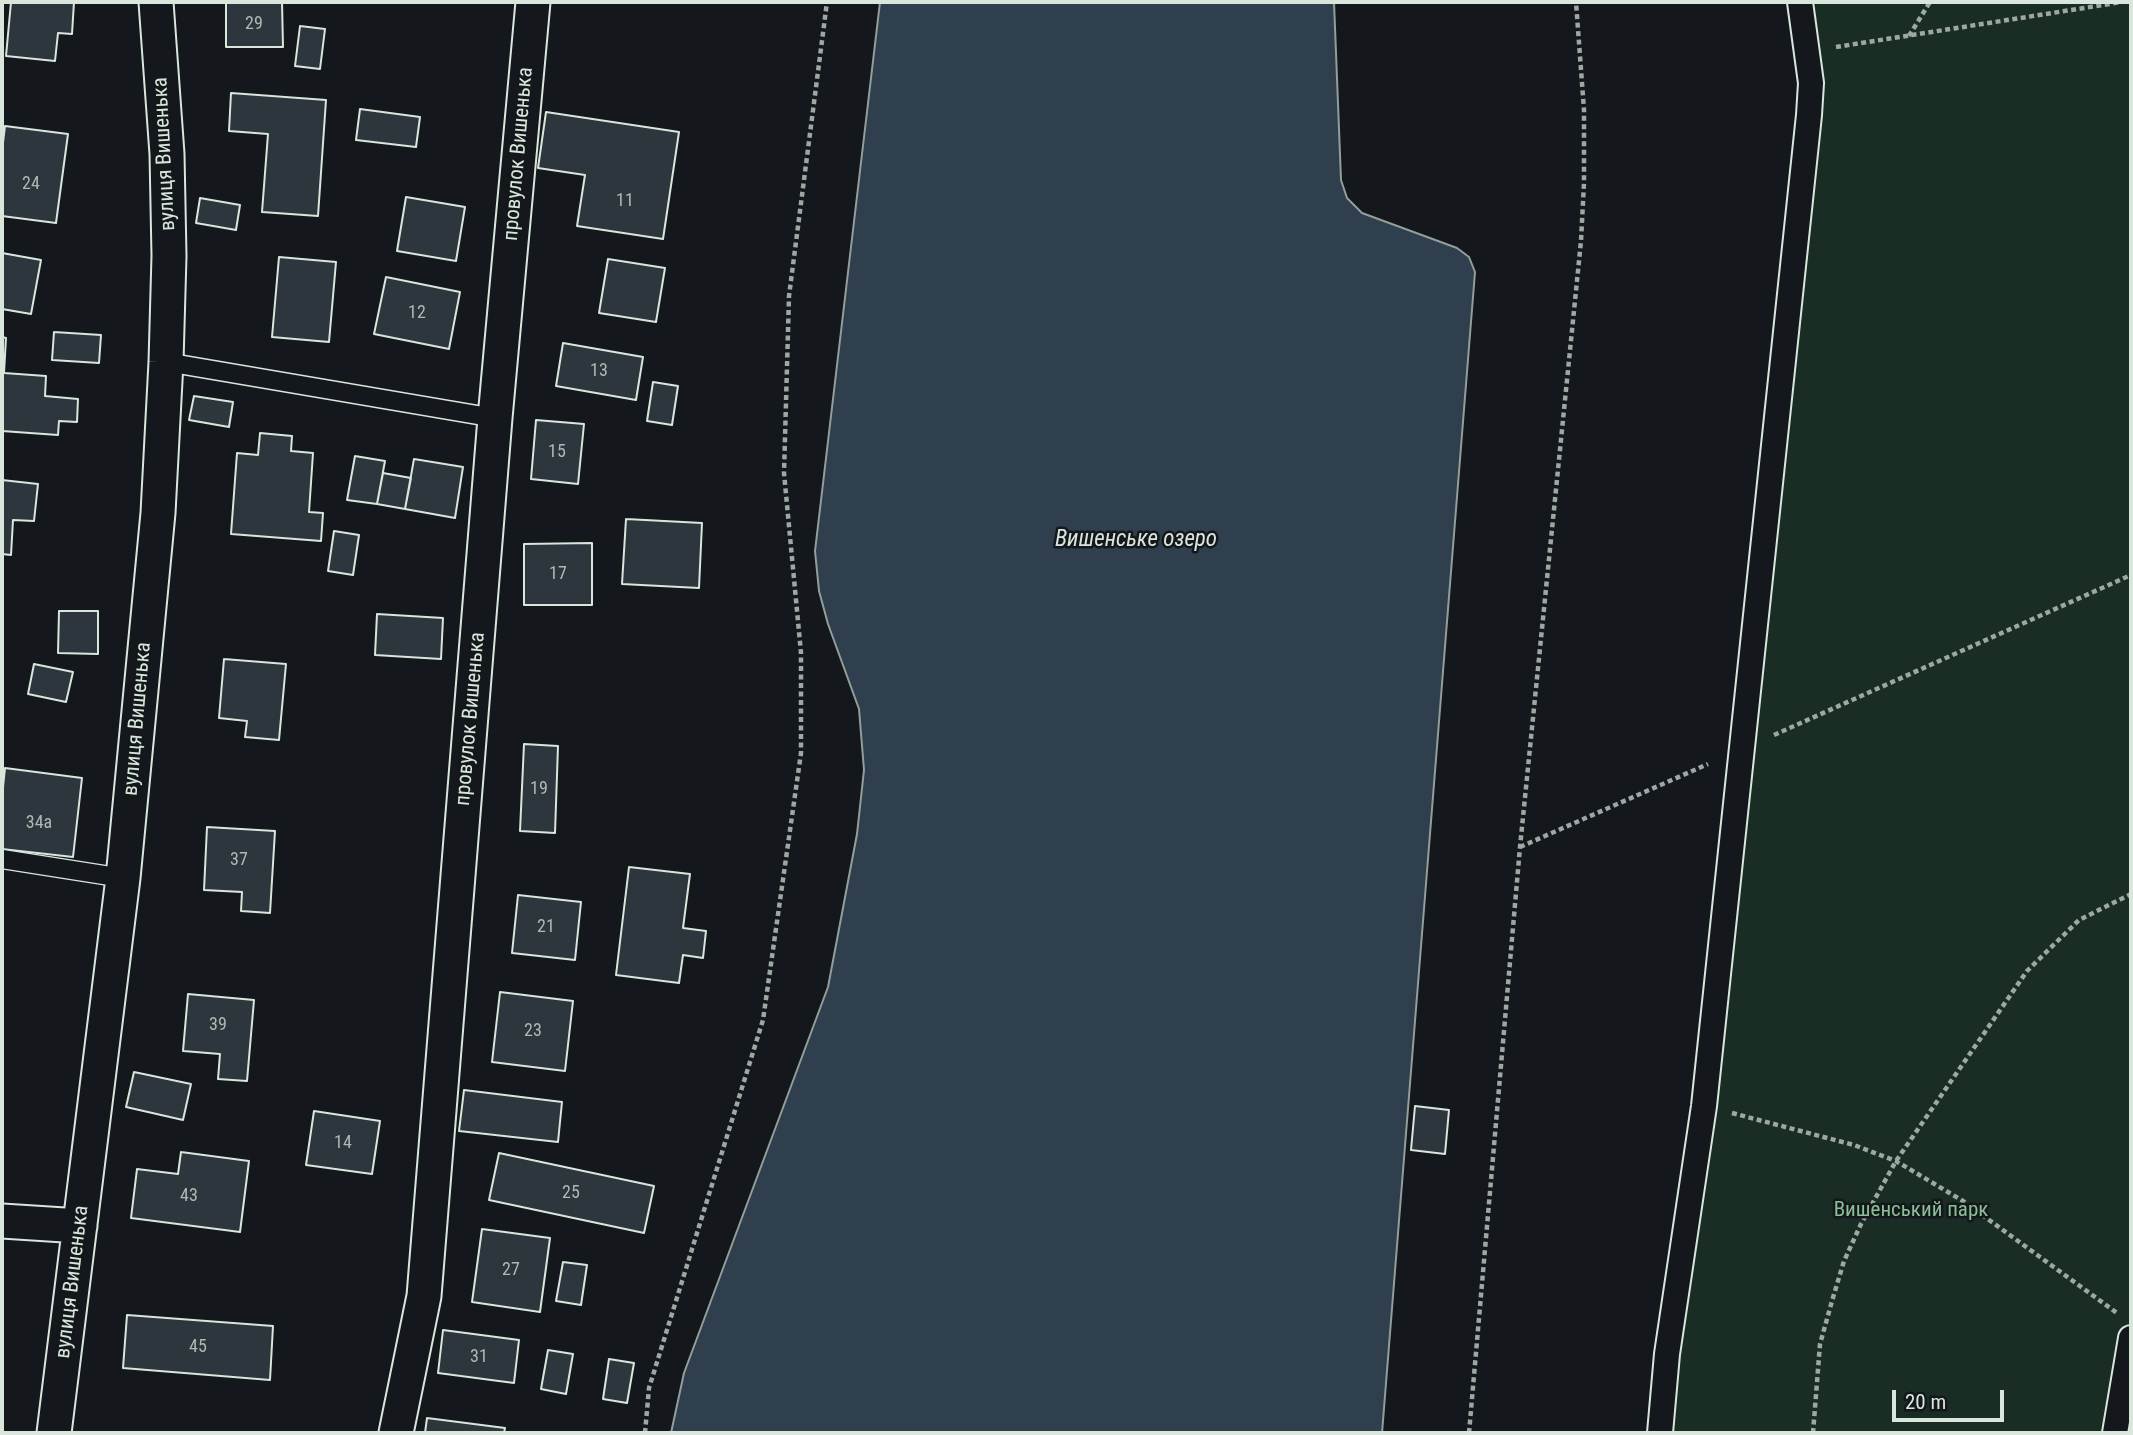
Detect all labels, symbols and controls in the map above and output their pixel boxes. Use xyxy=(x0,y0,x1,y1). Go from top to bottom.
house number: 29 xyxy=(245,13,263,35)
street label: провулок Вишенька xyxy=(499,66,539,242)
street label: вулиця Вишенька xyxy=(148,76,182,232)
house number: 24 xyxy=(22,173,40,195)
house number: 11 xyxy=(616,190,634,212)
house number: 12 xyxy=(408,302,426,324)
house number: 13 xyxy=(590,360,608,382)
house number: 15 xyxy=(548,441,566,463)
water label: Вишенське озеро xyxy=(1055,526,1217,554)
house number: 17 xyxy=(549,563,567,585)
street label: провулок Вишенька xyxy=(451,631,491,807)
street label: вулиця Вишенька xyxy=(119,641,157,797)
house number: 19 xyxy=(530,778,548,800)
house number: 34а xyxy=(26,812,52,834)
house number: 37 xyxy=(230,849,248,871)
house number: 21 xyxy=(537,916,555,938)
house number: 39 xyxy=(209,1014,227,1036)
house number: 23 xyxy=(524,1020,542,1042)
house number: 14 xyxy=(334,1132,352,1154)
house number: 25 xyxy=(562,1182,580,1204)
house number: 43 xyxy=(180,1185,198,1207)
park label: Вишенський парк xyxy=(1834,1198,1988,1224)
street label: вулиця Вишенька xyxy=(51,1204,95,1360)
house number: 27 xyxy=(502,1259,520,1281)
house number: 45 xyxy=(189,1336,207,1358)
house number: 31 xyxy=(470,1346,488,1368)
scale bar xyxy=(1895,1376,2007,1420)
text: 20 m xyxy=(1905,1390,1946,1414)

